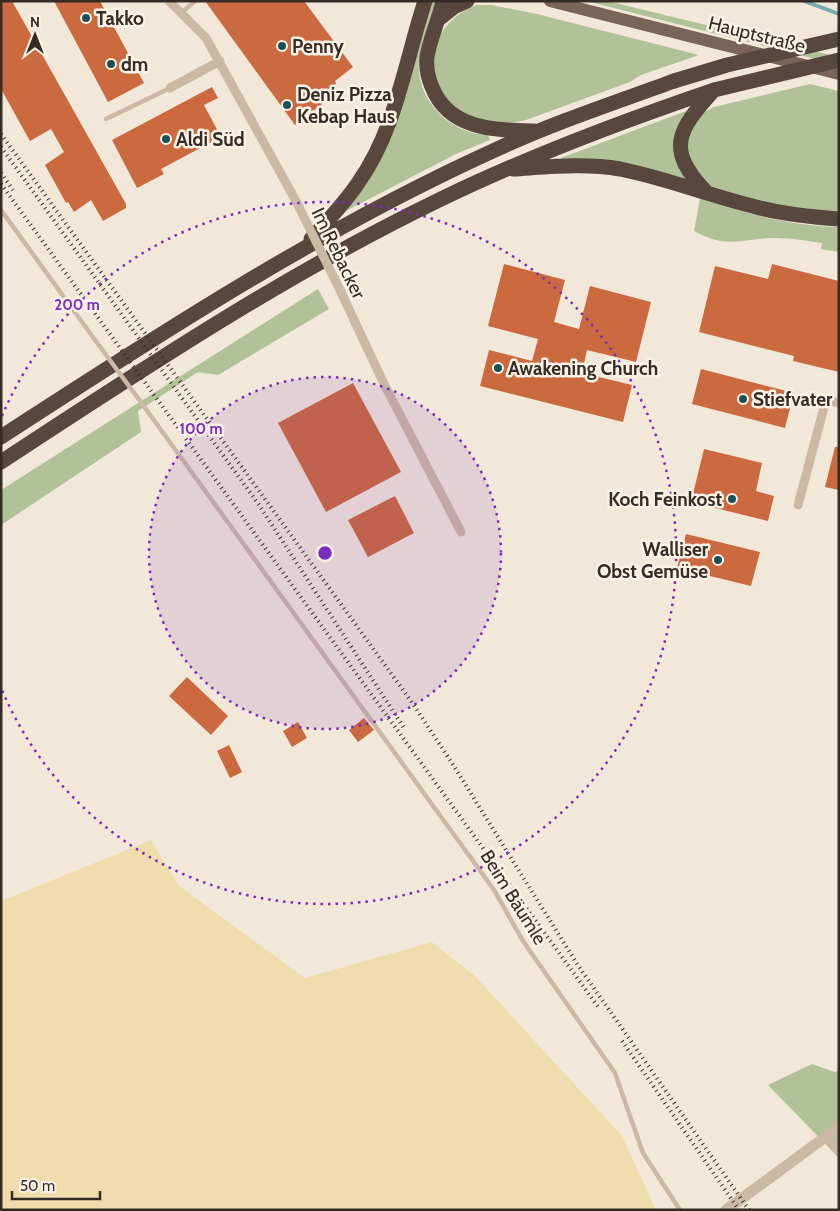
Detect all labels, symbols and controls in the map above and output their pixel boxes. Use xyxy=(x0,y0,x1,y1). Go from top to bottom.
place label: Takko xyxy=(96,7,144,30)
north arrow xyxy=(10,10,60,60)
street label: Hauptstraße xyxy=(706,11,808,58)
marker: Takko xyxy=(80,12,92,24)
text: N xyxy=(30,13,40,31)
place label: Penny xyxy=(292,35,345,58)
marker: Penny xyxy=(276,40,288,52)
place label: dm xyxy=(121,53,148,76)
marker: dm xyxy=(105,58,117,70)
place label: Deniz Pizza Kebap Haus xyxy=(297,83,395,128)
marker: Deniz Pizza Kebap Haus xyxy=(281,99,293,111)
place label: Aldi Süd xyxy=(176,128,245,151)
marker: Aldi Süd xyxy=(160,133,172,145)
street label: Im Rebacker xyxy=(307,204,370,303)
text: 200 m xyxy=(54,296,100,314)
place label: Awakening Church xyxy=(508,357,658,380)
marker: Awakening Church xyxy=(492,362,504,374)
place label: Stiefvater xyxy=(753,388,833,411)
marker: Stiefvater xyxy=(737,393,749,405)
text: 100 m xyxy=(179,420,223,438)
place label: Koch Feinkost xyxy=(608,488,722,511)
marker: Koch Feinkost xyxy=(726,493,738,505)
place label: Walliser Obst Gemüse xyxy=(597,538,709,583)
centre of rings xyxy=(316,544,334,562)
marker: Walliser Obst Gemüse xyxy=(712,554,724,566)
street label: Beim Bäumle xyxy=(475,846,552,949)
scale bar xyxy=(12,1168,100,1200)
text: 50 m xyxy=(20,1177,55,1195)

